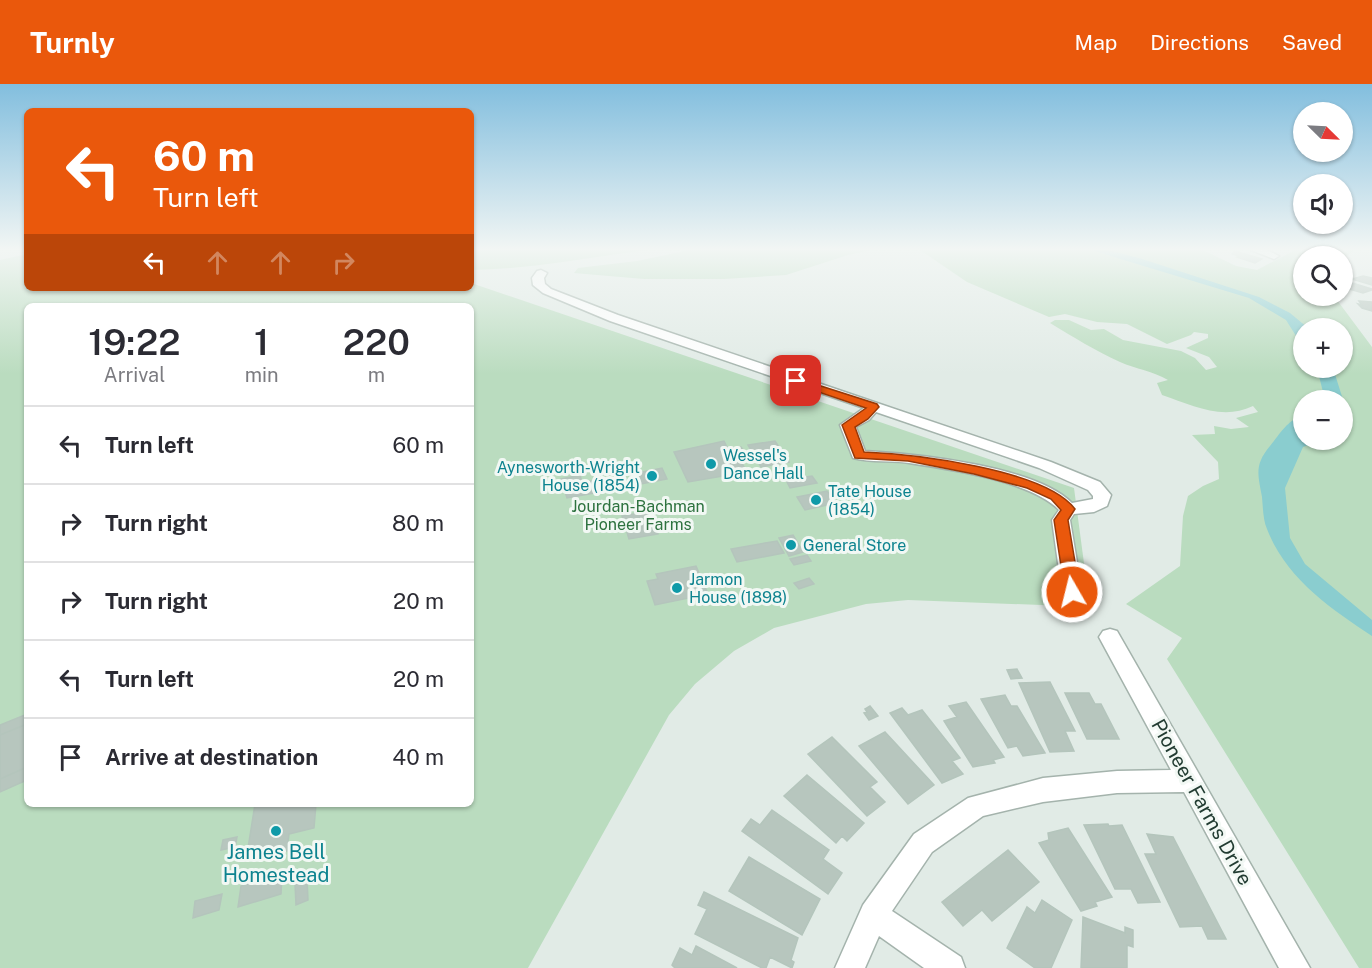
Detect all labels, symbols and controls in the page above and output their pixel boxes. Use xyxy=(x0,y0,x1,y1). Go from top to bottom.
text: Turnly xyxy=(30,26,115,59)
text: Map xyxy=(1075,30,1117,55)
text: Directions xyxy=(1150,30,1249,55)
text: Saved xyxy=(1282,30,1342,55)
north arrow xyxy=(1293,102,1353,162)
map controls xyxy=(1293,102,1353,450)
text: 60 m xyxy=(153,131,255,180)
icon: left xyxy=(54,132,132,210)
button: sound xyxy=(1293,174,1353,234)
text: Turn left xyxy=(153,181,259,213)
icon: left xyxy=(138,246,171,279)
icon: ahead xyxy=(201,246,234,279)
icon: ahead xyxy=(264,246,297,279)
icon: right xyxy=(327,246,360,279)
button: search xyxy=(1293,246,1353,306)
button: + xyxy=(1293,318,1353,378)
text: 19:22 xyxy=(88,321,181,363)
text: 1 xyxy=(254,321,269,363)
text: 220 xyxy=(343,321,410,363)
pin xyxy=(770,355,821,406)
text: Arrival xyxy=(103,363,165,387)
text: min xyxy=(245,363,279,387)
text: m xyxy=(368,363,385,387)
icon: arrive xyxy=(779,364,812,397)
button: − xyxy=(1293,390,1353,450)
icon: left xyxy=(54,429,87,462)
text: Turn left xyxy=(105,432,194,458)
text: 60 m xyxy=(393,432,444,458)
place label: Wessel's Dance Hall xyxy=(723,446,804,483)
marker: Wessel's Dance Hall xyxy=(704,457,718,471)
place label: Aynesworth-Wright House (1854) xyxy=(497,458,640,495)
marker: Aynesworth-Wright House (1854) xyxy=(645,469,659,483)
place label: Tate House (1854) xyxy=(828,482,912,519)
marker: Tate House (1854) xyxy=(809,493,823,507)
park label: Jourdan-Bachman Pioneer Farms xyxy=(571,497,705,534)
icon: right xyxy=(54,507,87,540)
text: Turn right xyxy=(105,510,208,536)
text: 80 m xyxy=(392,510,444,536)
place label: General Store xyxy=(803,536,906,555)
marker: General Store xyxy=(784,538,798,552)
position arrow xyxy=(1040,560,1104,624)
place label: Jarmon House (1898) xyxy=(689,570,787,607)
marker: Jarmon House (1898) xyxy=(670,581,684,595)
icon: right xyxy=(54,585,87,618)
text: Turn right xyxy=(105,588,208,614)
text: 20 m xyxy=(393,588,444,614)
icon: left xyxy=(54,663,87,696)
text: Turn left xyxy=(105,666,194,692)
text: 20 m xyxy=(393,666,444,692)
street label: Pioneer Farms Drive xyxy=(1146,715,1258,889)
icon: arrive xyxy=(54,741,87,774)
text: Arrive at destination xyxy=(105,744,318,770)
text: 40 m xyxy=(392,744,444,770)
marker: James Bell Homestead xyxy=(269,824,283,838)
place label: James Bell Homestead xyxy=(223,840,329,887)

